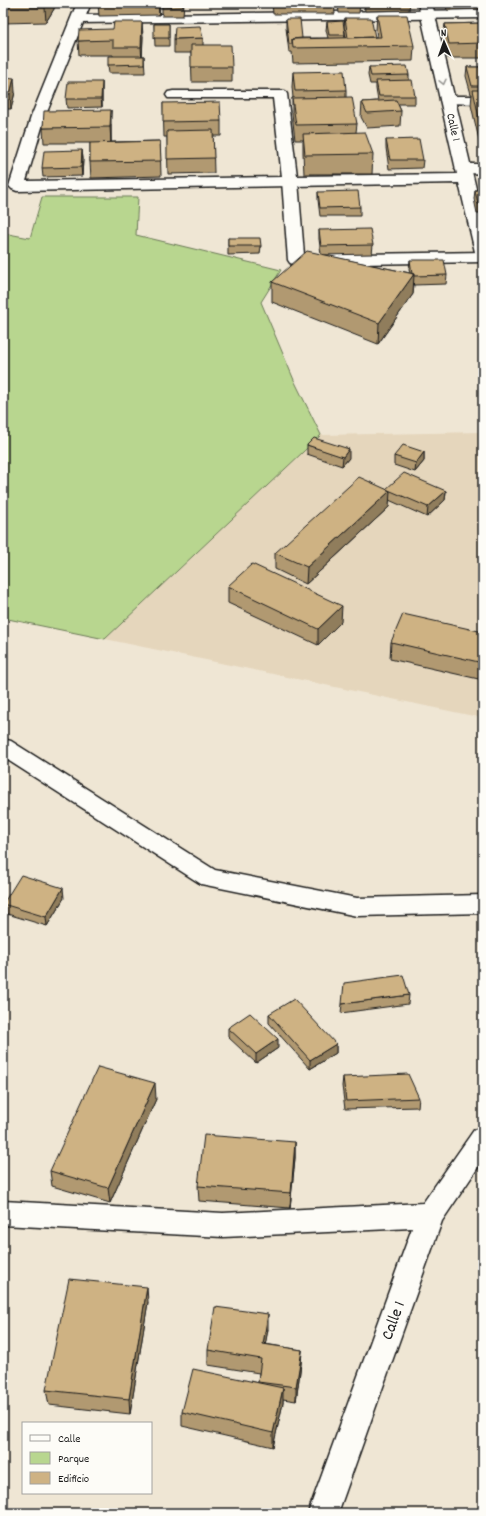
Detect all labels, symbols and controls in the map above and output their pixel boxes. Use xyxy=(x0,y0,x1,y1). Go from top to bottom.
north arrow xyxy=(424,22,464,62)
text: N xyxy=(441,26,447,42)
one-way arrow xyxy=(439,79,447,85)
street label: Calle 1 xyxy=(441,112,464,143)
street label: Calle 1 xyxy=(377,1298,413,1344)
legend xyxy=(22,1422,152,1494)
text: Calle xyxy=(58,1431,81,1448)
text: Parque xyxy=(58,1451,89,1468)
text: Edificio xyxy=(58,1471,89,1488)

